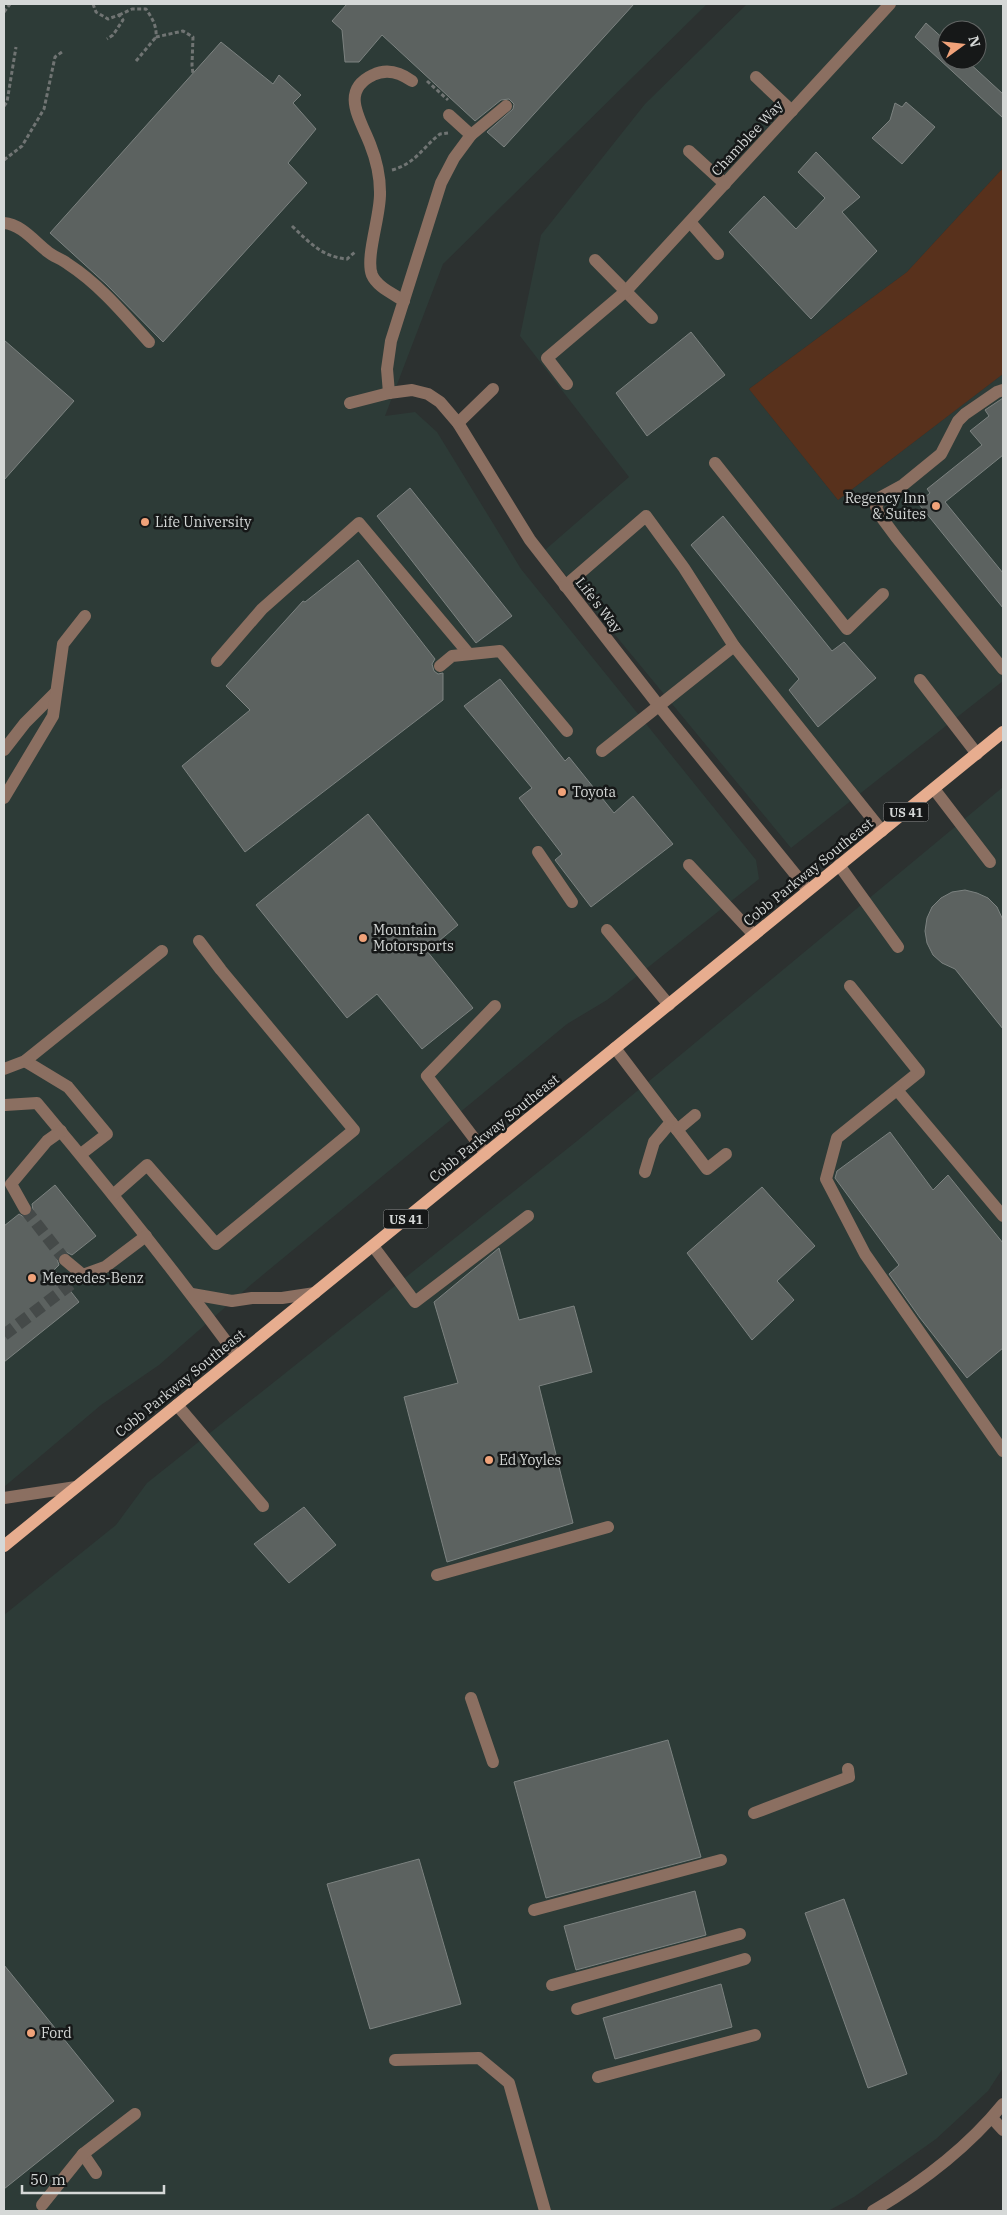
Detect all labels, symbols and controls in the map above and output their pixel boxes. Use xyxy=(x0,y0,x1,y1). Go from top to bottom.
north arrow xyxy=(937,20,987,70)
text: N xyxy=(964,34,985,49)
street label: Chamblee Way xyxy=(707,96,787,180)
place label: Regency Inn & Suites xyxy=(845,489,926,523)
marker: Regency Inn & Suites xyxy=(930,500,942,512)
place label: Life University xyxy=(155,513,252,531)
marker: Life University xyxy=(139,516,151,528)
street label: Life's Way xyxy=(572,574,627,637)
place label: Toyota xyxy=(572,783,616,801)
marker: Toyota xyxy=(556,786,568,798)
road number: US 41 xyxy=(884,802,928,822)
street label: Cobb Parkway Southeast xyxy=(739,814,877,930)
place label: Mountain Motorsports xyxy=(373,921,454,955)
marker: Mountain Motorsports xyxy=(357,932,369,944)
street label: Cobb Parkway Southeast xyxy=(425,1070,563,1186)
road number: US 41 xyxy=(384,1210,428,1228)
place label: Mercedes-Benz xyxy=(42,1269,144,1287)
marker: Mercedes-Benz xyxy=(26,1272,38,1284)
street label: Cobb Parkway Southeast xyxy=(111,1325,249,1441)
place label: Ed Yoyles xyxy=(499,1451,561,1469)
marker: Ed Yoyles xyxy=(483,1454,495,1466)
place label: Ford xyxy=(41,2024,72,2042)
marker: Ford xyxy=(25,2027,37,2039)
scale bar xyxy=(22,2162,165,2194)
text: 50 m xyxy=(30,2170,66,2189)

